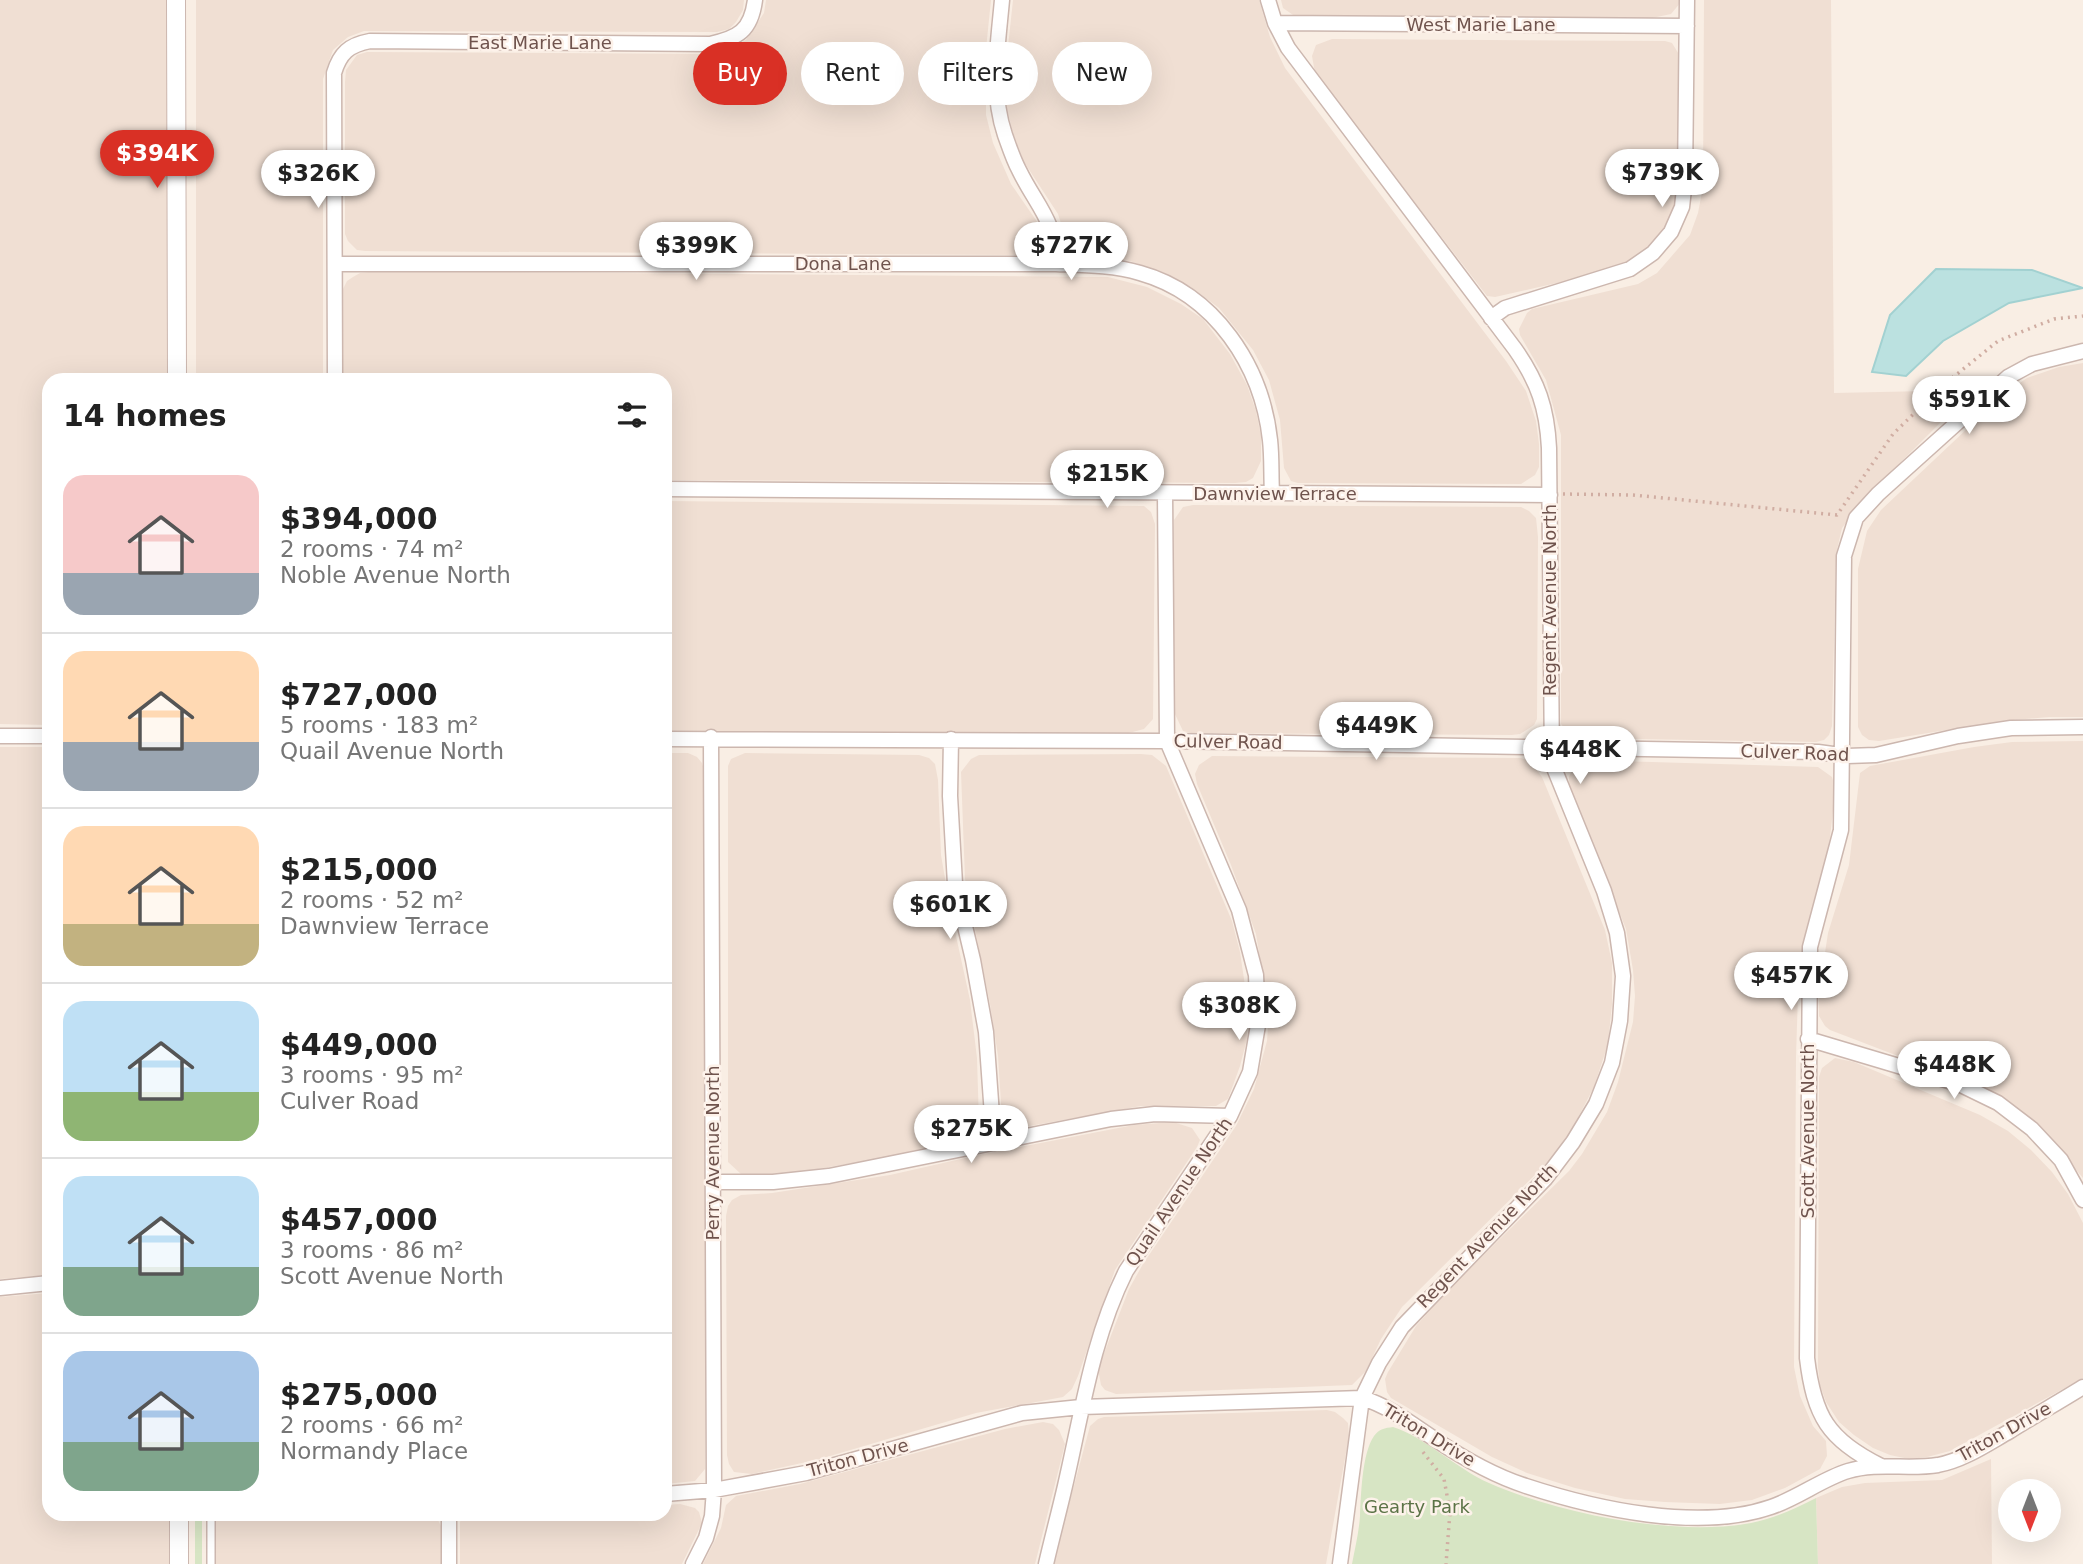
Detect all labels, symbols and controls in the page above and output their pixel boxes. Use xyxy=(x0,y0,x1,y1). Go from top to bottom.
street label: West Marie Lane xyxy=(1406,14,1556,35)
street label: East Marie Lane xyxy=(468,32,612,53)
chip: Buy xyxy=(693,42,787,105)
chip: Rent xyxy=(801,42,904,105)
chip: Filters xyxy=(918,42,1038,105)
chip: New xyxy=(1052,42,1152,105)
pin: $394K xyxy=(108,130,206,190)
text: $394K xyxy=(116,140,198,166)
pin: $326K xyxy=(269,150,367,210)
pin: $739K xyxy=(1613,150,1711,209)
text: $739K xyxy=(1621,159,1703,185)
text: $326K xyxy=(277,160,359,186)
pin: $399K xyxy=(647,222,745,282)
pin: $727K xyxy=(1022,222,1120,282)
text: $399K xyxy=(655,232,737,258)
text: $727K xyxy=(1030,232,1112,258)
street label: Dona Lane xyxy=(795,253,891,274)
pin: $591K xyxy=(1920,376,2018,436)
text: $591K xyxy=(1928,386,2010,412)
icon: filters xyxy=(613,396,651,434)
text: 14 homes xyxy=(63,398,227,433)
pin: $215K xyxy=(1058,450,1156,510)
text: $215K xyxy=(1066,460,1148,486)
street label: Dawnview Terrace xyxy=(1193,483,1357,504)
text: $394,000 xyxy=(280,501,438,536)
icon: home xyxy=(119,503,203,587)
street label: Regent Avenue North xyxy=(1539,504,1560,696)
text: 2 rooms · 74 m² xyxy=(280,536,464,562)
text: Noble Avenue North xyxy=(280,562,511,588)
text: $727,000 xyxy=(280,677,438,712)
icon: home xyxy=(119,679,203,763)
pin: $449K xyxy=(1327,702,1425,762)
text: 5 rooms · 183 m² xyxy=(280,712,478,738)
text: $449K xyxy=(1335,712,1417,738)
pin: $448K xyxy=(1531,726,1629,786)
street label: Culver Road xyxy=(1173,730,1283,753)
text: $448K xyxy=(1539,736,1621,762)
text: Quail Avenue North xyxy=(280,738,504,764)
street label: Culver Road xyxy=(1740,740,1850,765)
text: $215,000 xyxy=(280,852,438,887)
icon: home xyxy=(119,854,203,938)
pin: $601K xyxy=(901,881,999,941)
text: 2 rooms · 52 m² xyxy=(280,887,464,913)
text: $601K xyxy=(909,891,991,917)
text: Dawnview Terrace xyxy=(280,913,489,939)
pin: $457K xyxy=(1742,953,1840,1012)
text: $457K xyxy=(1750,962,1832,988)
pin: $308K xyxy=(1190,982,1288,1042)
text: $308K xyxy=(1198,992,1280,1018)
text: $449,000 xyxy=(280,1027,438,1062)
icon: home xyxy=(119,1029,203,1113)
pin: $448K xyxy=(1905,1042,2003,1101)
street label: Scott Avenue North xyxy=(1797,1043,1818,1219)
text: $448K xyxy=(1913,1051,1995,1077)
text: 3 rooms · 95 m² xyxy=(280,1062,464,1088)
street label: Perry Avenue North xyxy=(702,1065,723,1241)
text: Culver Road xyxy=(280,1088,419,1114)
pin: $275K xyxy=(922,1106,1020,1165)
street label: Quail Avenue North xyxy=(1121,1113,1236,1270)
text: $275K xyxy=(930,1115,1012,1141)
street label: Regent Avenue North xyxy=(1412,1159,1561,1312)
text: $457,000 xyxy=(280,1202,438,1237)
icon: home xyxy=(119,1204,203,1288)
text: 3 rooms · 86 m² xyxy=(280,1237,464,1263)
text: Scott Avenue North xyxy=(280,1263,504,1289)
text: $275,000 xyxy=(280,1377,438,1412)
icon: home xyxy=(119,1379,203,1463)
street label: Triton Drive xyxy=(1952,1397,2054,1466)
street label: Triton Drive xyxy=(1378,1398,1479,1470)
text: 2 rooms · 66 m² xyxy=(280,1412,464,1438)
street label: Triton Drive xyxy=(804,1434,911,1481)
text: Normandy Place xyxy=(280,1438,468,1464)
north arrow xyxy=(1998,1479,2062,1542)
map controls xyxy=(1998,1479,2061,1542)
park label: Gearty Park xyxy=(1364,1496,1470,1517)

